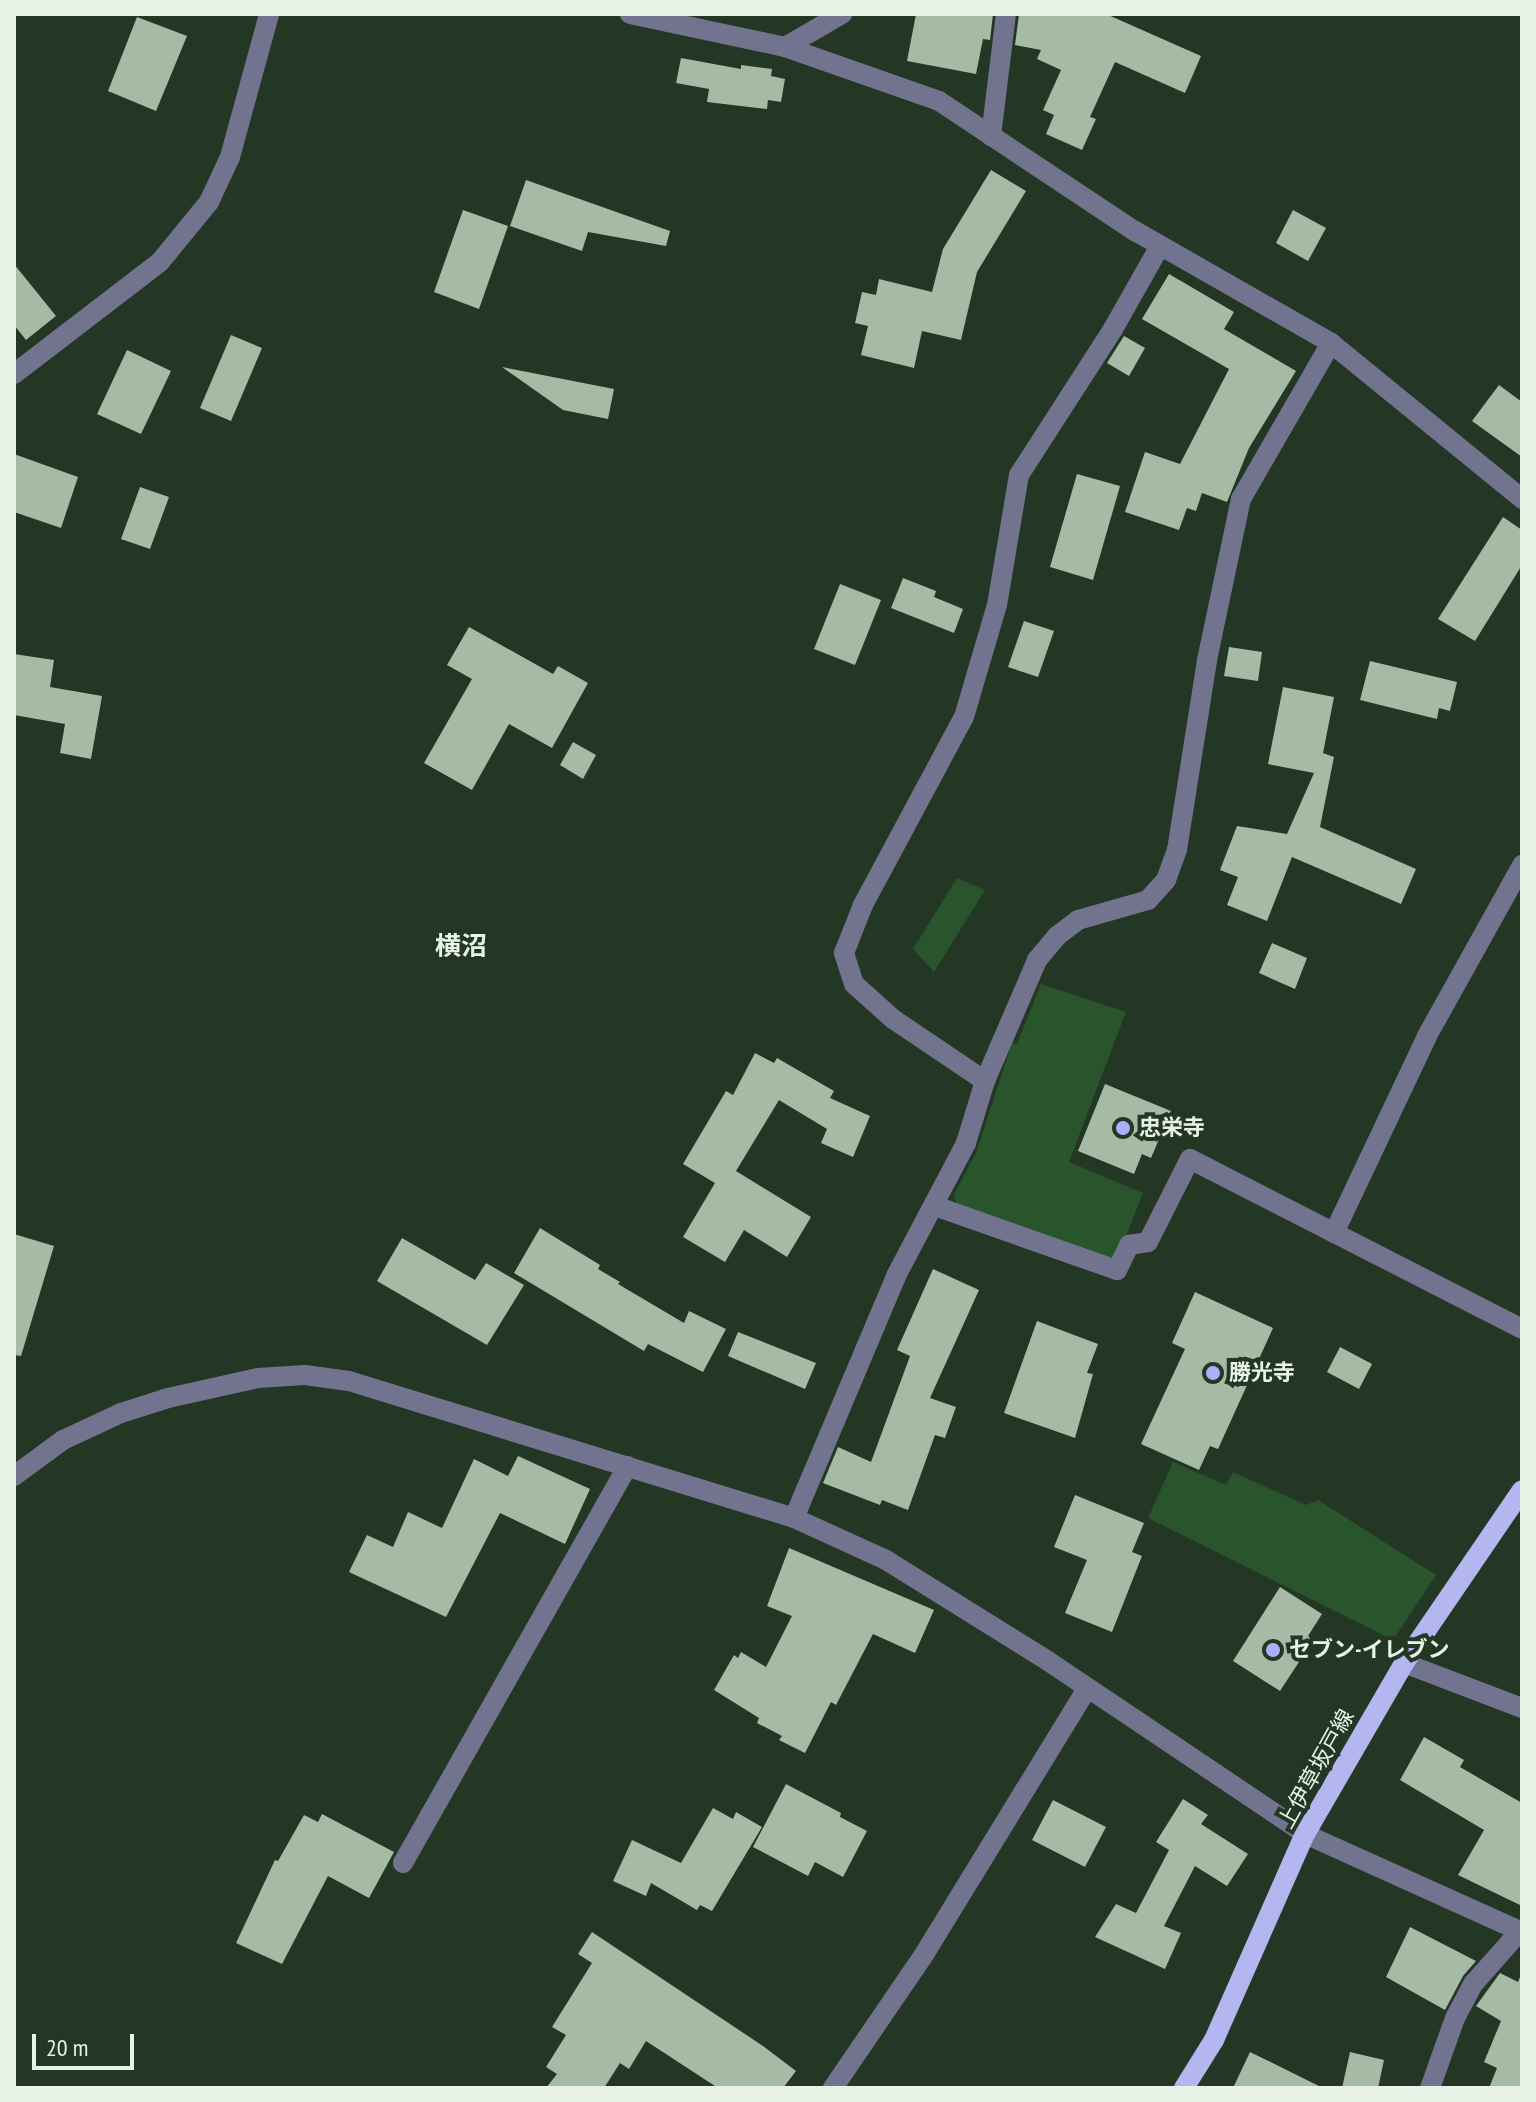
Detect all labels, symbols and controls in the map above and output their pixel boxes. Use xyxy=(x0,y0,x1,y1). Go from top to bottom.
district label: 横沼 xyxy=(435,930,487,962)
place label: 忠栄寺 xyxy=(1139,1115,1205,1141)
marker: 忠栄寺 xyxy=(1114,1119,1132,1137)
place label: 勝光寺 xyxy=(1229,1360,1295,1386)
marker: 勝光寺 xyxy=(1204,1364,1222,1382)
place label: セブン-イレブン xyxy=(1289,1637,1450,1663)
marker: セブン-イレブン xyxy=(1264,1641,1282,1659)
street label: 上伊草坂戸線 xyxy=(1272,1705,1360,1833)
scale bar xyxy=(36,2018,138,2068)
text: 20 m xyxy=(46,2032,88,2063)

